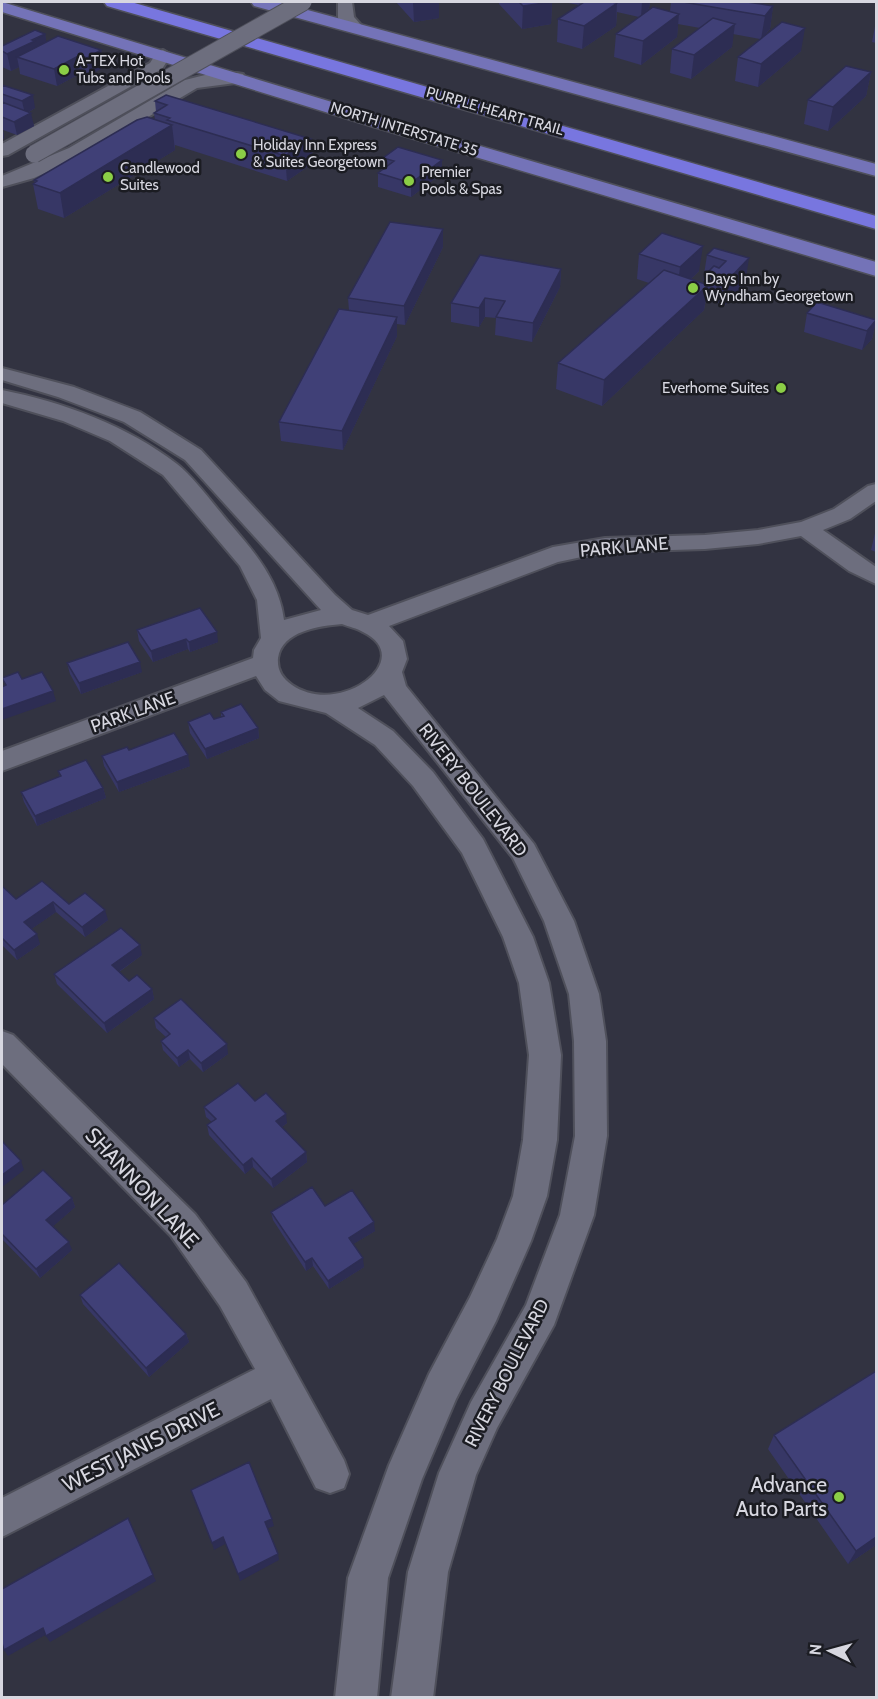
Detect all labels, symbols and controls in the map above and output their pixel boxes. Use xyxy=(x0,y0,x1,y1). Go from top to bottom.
place label: A-TEX Hot Tubs and Pools xyxy=(76,52,170,87)
marker: A-TEX Hot Tubs and Pools xyxy=(57,63,71,77)
street label: PURPLE HEART TRAIL xyxy=(424,83,566,139)
street label: NORTH INTERSTATE 35 xyxy=(328,98,480,160)
place label: Holiday Inn Express & Suites Georgetown xyxy=(253,136,386,171)
marker: Holiday Inn Express & Suites Georgetown xyxy=(234,147,248,161)
place label: Candlewood Suites xyxy=(120,159,200,194)
place label: Premier Pools & Spas xyxy=(421,163,502,198)
marker: Candlewood Suites xyxy=(101,170,115,184)
marker: Premier Pools & Spas xyxy=(402,174,416,188)
place label: Days Inn by Wyndham Georgetown xyxy=(705,270,853,305)
marker: Days Inn by Wyndham Georgetown xyxy=(686,281,700,295)
place label: Everhome Suites xyxy=(662,379,769,397)
marker: Everhome Suites xyxy=(774,381,788,395)
street label: PARK LANE xyxy=(579,532,669,562)
street label: PARK LANE xyxy=(88,687,178,737)
street label: RIVERY BOULEVARD xyxy=(414,719,532,861)
street label: SHANNON LANE xyxy=(80,1122,204,1253)
street label: RIVERY BOULEVARD xyxy=(460,1295,554,1451)
street label: WEST JANIS DRIVE xyxy=(58,1396,223,1497)
place label: Advance Auto Parts xyxy=(736,1472,827,1521)
marker: Advance Auto Parts xyxy=(832,1490,846,1504)
north arrow xyxy=(800,1621,860,1681)
text: N xyxy=(806,1643,826,1656)

